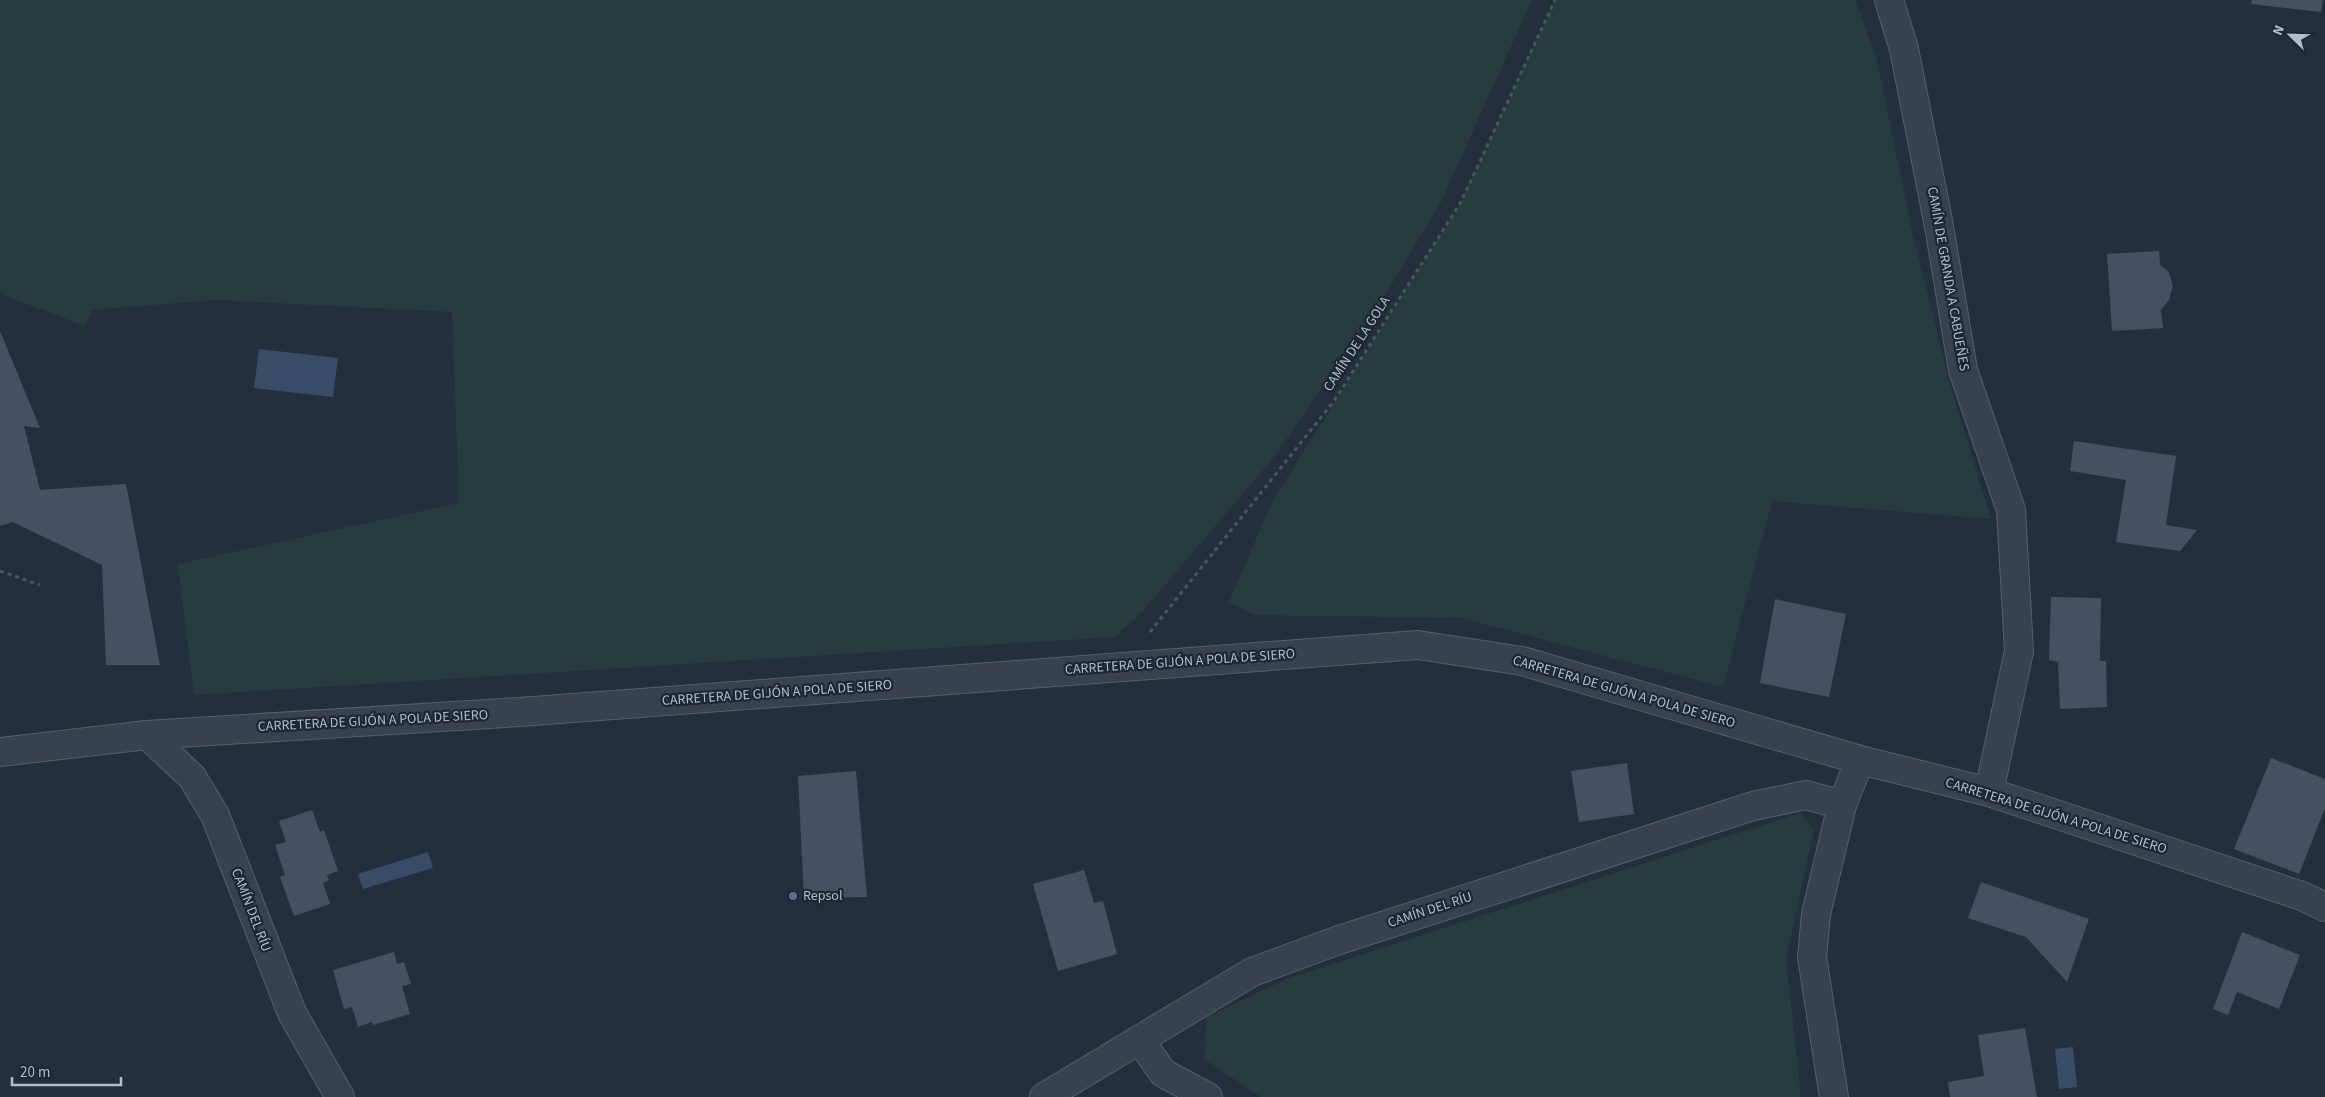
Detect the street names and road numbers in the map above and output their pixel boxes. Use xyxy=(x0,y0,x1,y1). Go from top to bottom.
street label: CAMÍN DE GRANDA A CABUEÑES xyxy=(1922,185,1974,373)
street label: CAMÍN DE LA GOLA xyxy=(1319,292,1395,395)
street label: CARRETERA DE GIJÓN A POLA DE SIERO xyxy=(1064,644,1296,680)
street label: CARRETERA DE GIJÓN A POLA DE SIERO xyxy=(1510,651,1738,733)
street label: CARRETERA DE GIJÓN A POLA DE SIERO xyxy=(661,675,893,711)
street label: CARRETERA DE GIJÓN A POLA DE SIERO xyxy=(257,705,489,737)
street label: CARRETERA DE GIJÓN A POLA DE SIERO xyxy=(1943,773,2169,859)
street label: CAMÍN DEL RÍU xyxy=(226,866,276,954)
street label: CAMÍN DEL RÍU xyxy=(1385,887,1475,933)

